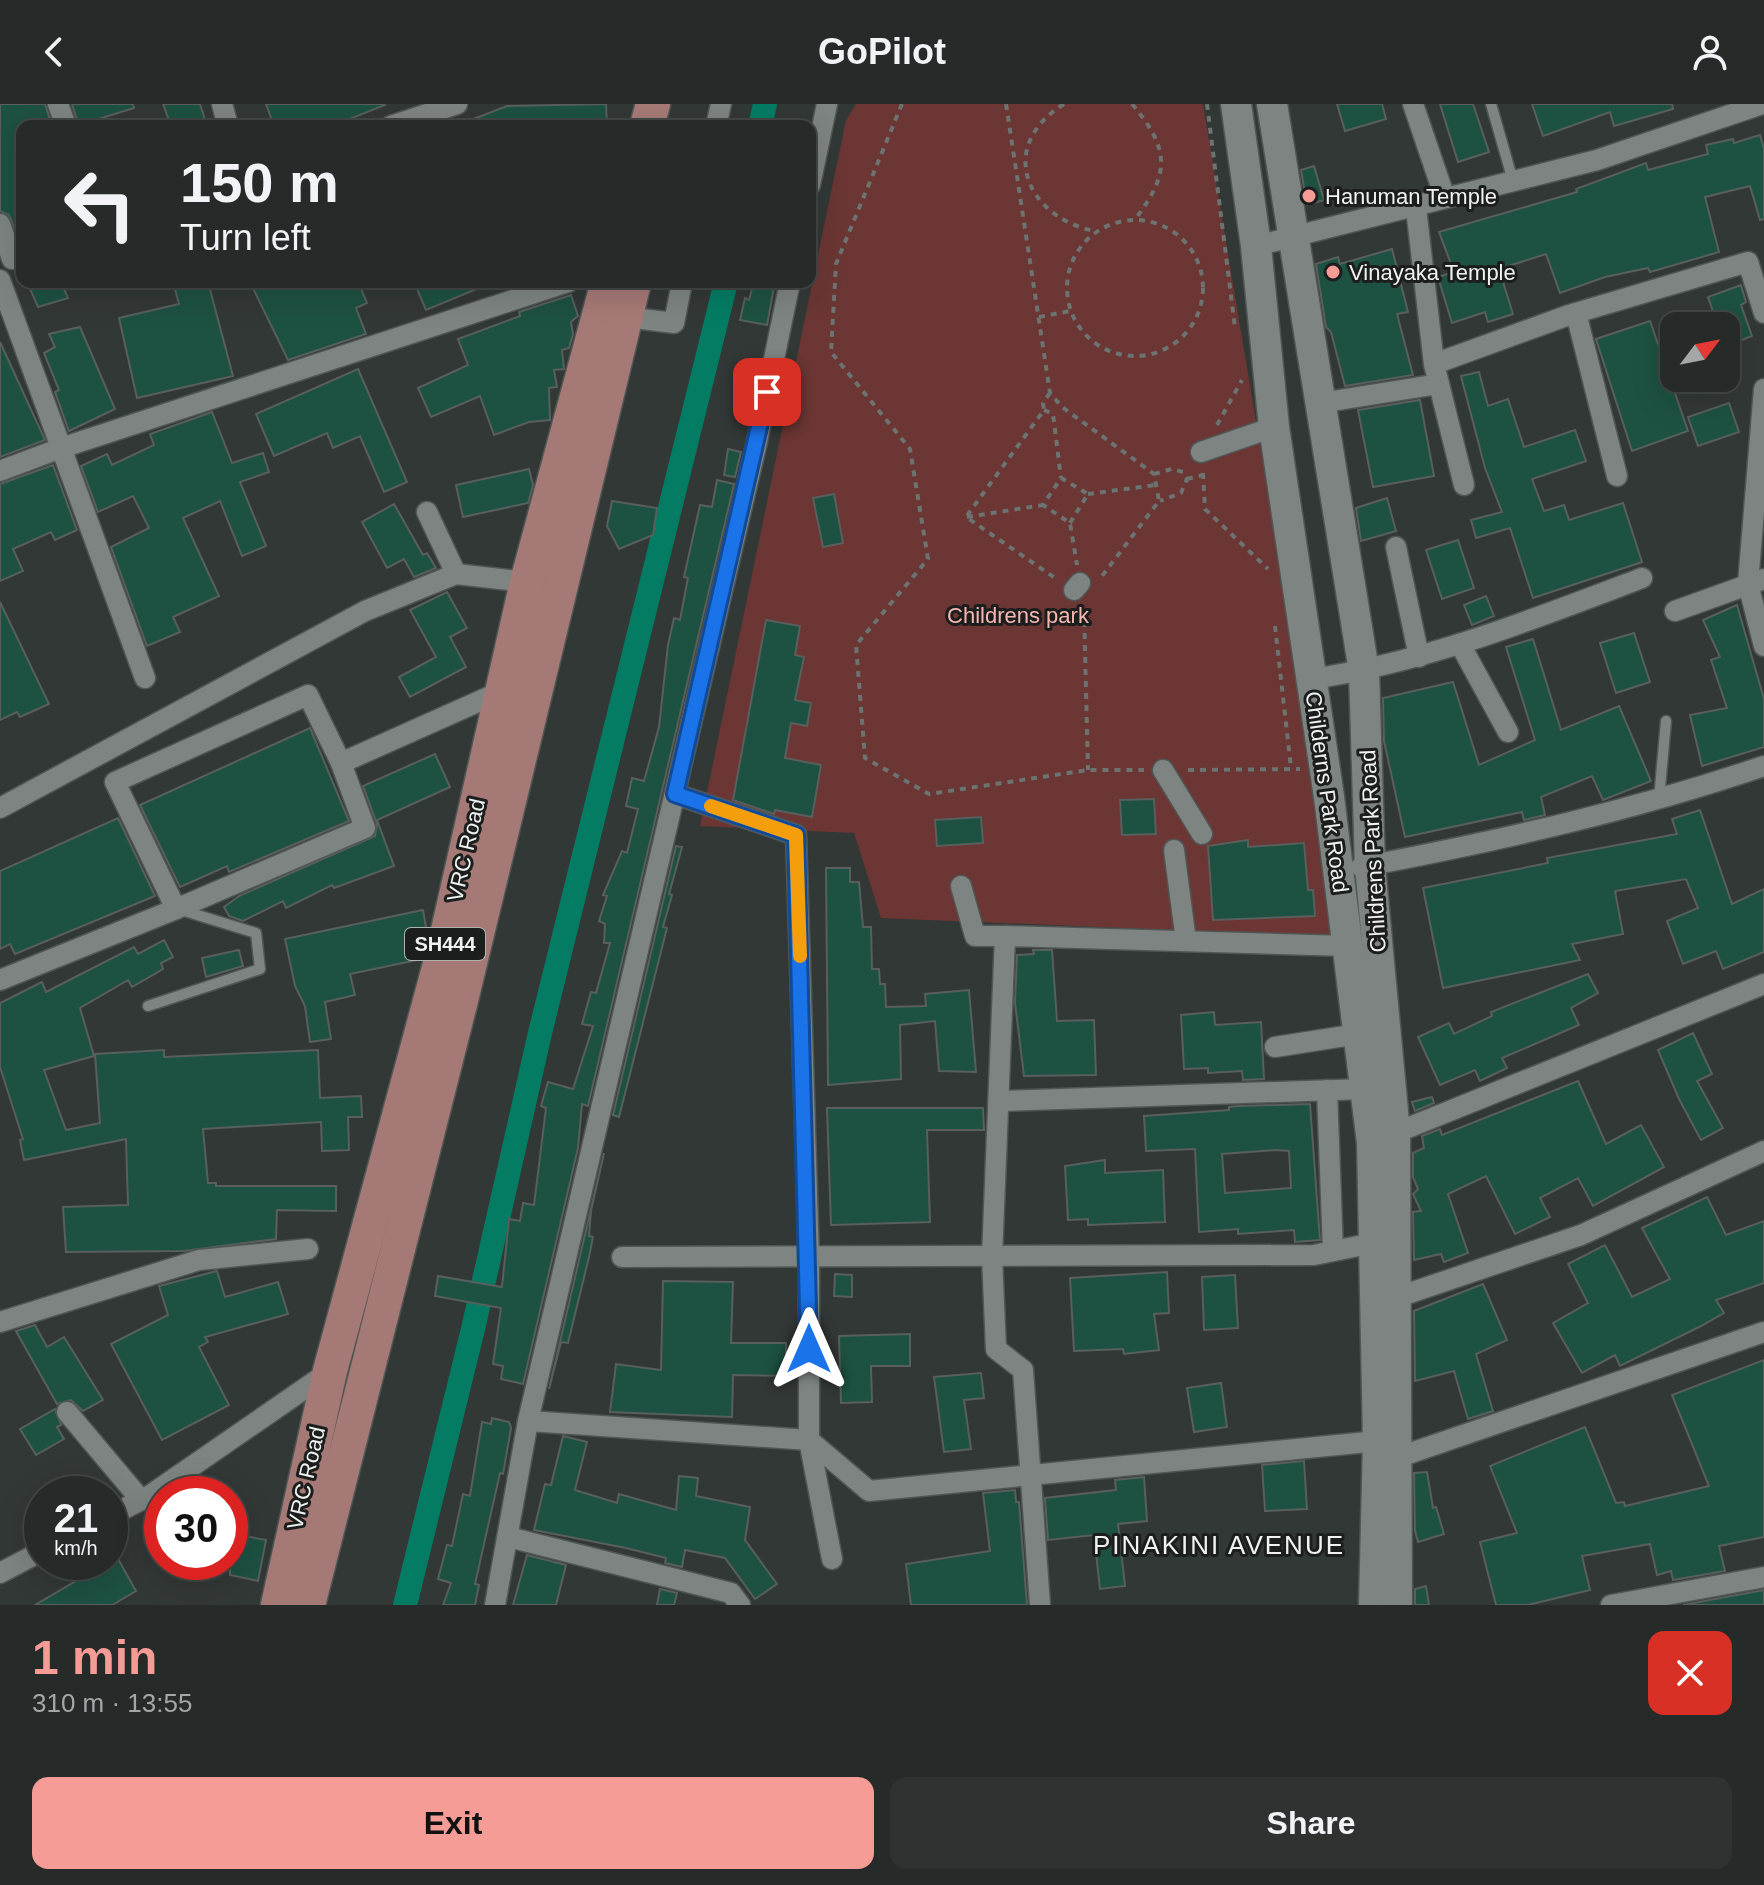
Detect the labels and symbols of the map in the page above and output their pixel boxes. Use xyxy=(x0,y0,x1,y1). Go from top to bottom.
place label: Hanuman Temple xyxy=(1325,184,1497,209)
marker: Hanuman Temple xyxy=(1300,187,1318,205)
place label: Vinayaka Temple xyxy=(1349,260,1516,285)
marker: Vinayaka Temple xyxy=(1324,263,1342,281)
north arrow xyxy=(1660,312,1740,392)
pin xyxy=(733,358,801,426)
park label: Childrens park xyxy=(947,603,1090,628)
street label: Childerns Park Road xyxy=(1300,690,1354,894)
street label: Childrens Park Road xyxy=(1355,749,1391,953)
street label: VRC Road xyxy=(442,796,490,904)
road number: SH444 xyxy=(405,928,485,960)
position arrow xyxy=(767,1307,851,1391)
street label: VRC Road xyxy=(282,1424,330,1532)
speed limit sign: 30 xyxy=(144,1476,248,1580)
district label: PINAKINI AVENUE xyxy=(1093,1530,1345,1560)

